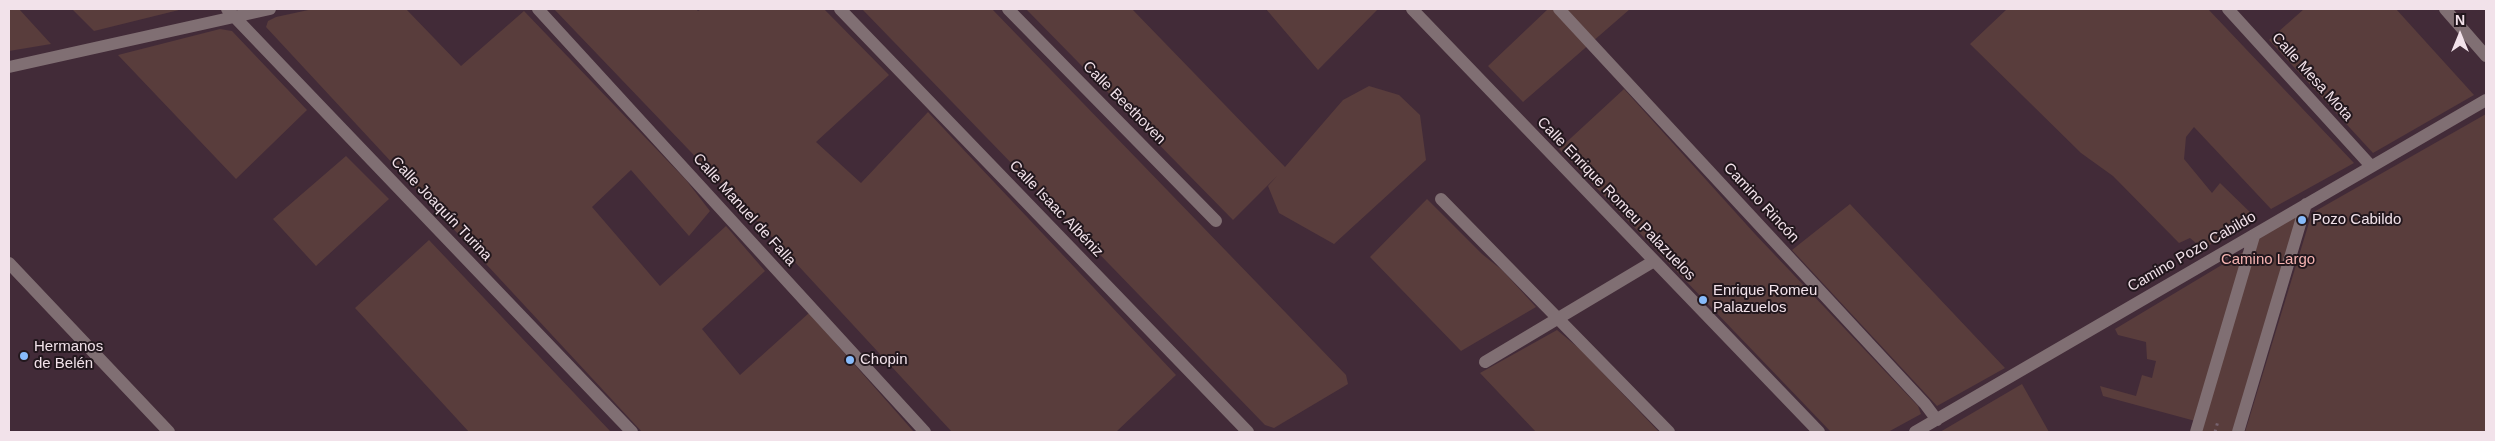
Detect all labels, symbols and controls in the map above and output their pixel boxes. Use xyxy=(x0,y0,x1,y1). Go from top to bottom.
north arrow xyxy=(2435,10,2485,60)
text: N xyxy=(2455,12,2465,28)
street label: Calle Mesa Mota xyxy=(2268,29,2356,125)
street label: Calle Beethoven xyxy=(1079,58,1169,148)
street label: Calle Enrique Romeu Palazuelos xyxy=(1533,114,1699,284)
street label: Calle Manuel de Falla xyxy=(689,150,799,270)
street label: Calle Joaquín Turina xyxy=(387,153,495,265)
street label: Calle Isaac Albéniz xyxy=(1005,157,1107,261)
street label: Camino Rincón xyxy=(1719,159,1803,247)
street label: Camino Pozo Cabildo xyxy=(2125,208,2259,296)
place label: Pozo Cabildo xyxy=(2312,211,2401,229)
marker: Pozo Cabildo xyxy=(2296,214,2308,226)
park label: Camino Largo xyxy=(2221,251,2315,269)
place label: Enrique Romeu Palazuelos xyxy=(1713,282,1817,317)
marker: Enrique Romeu Palazuelos xyxy=(1697,294,1709,306)
place label: Hermanos de Belén xyxy=(34,338,103,373)
marker: Hermanos de Belén xyxy=(18,350,30,362)
place label: Chopin xyxy=(860,351,908,369)
marker: Chopin xyxy=(844,354,856,366)

